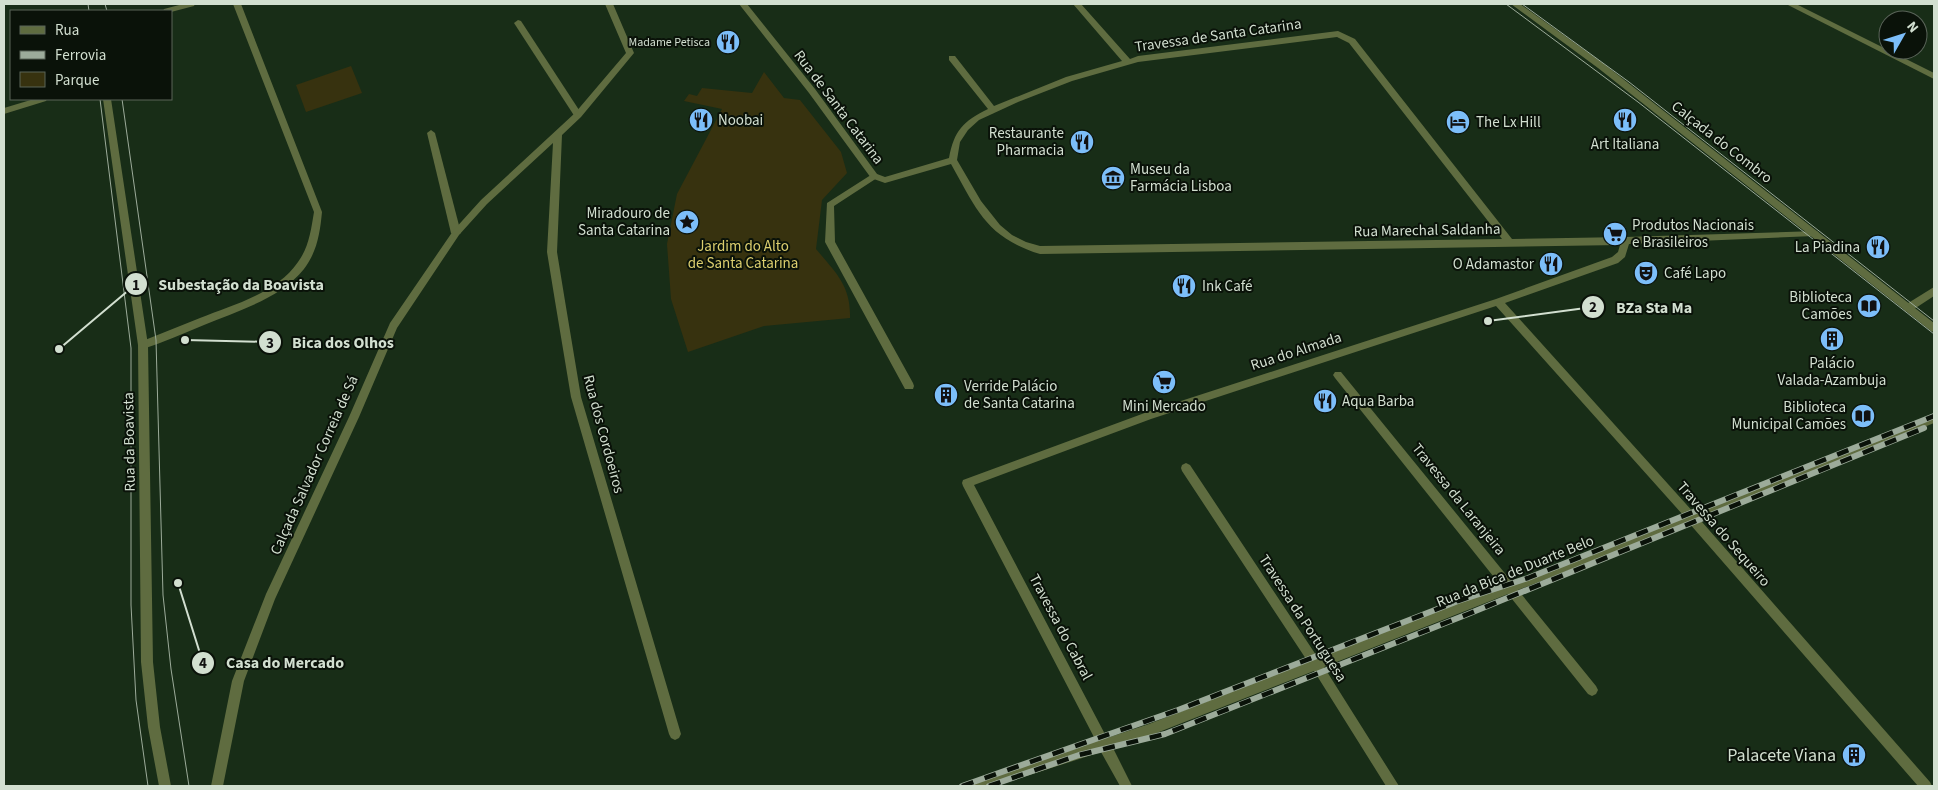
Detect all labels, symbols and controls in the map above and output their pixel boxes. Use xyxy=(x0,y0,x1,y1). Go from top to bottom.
legend xyxy=(10,10,172,100)
north arrow xyxy=(1878,10,1928,60)
street label: Travessa de Santa Catarina xyxy=(1133,13,1303,58)
text: N xyxy=(1902,18,1923,37)
text: Rua xyxy=(55,20,79,41)
restaurant icon: Madame Petisca xyxy=(715,29,741,55)
place label: Madame Petisca xyxy=(628,34,710,51)
text: Ferrovia xyxy=(55,45,106,66)
street label: Rua de Santa Catarina xyxy=(789,46,889,169)
text: Parque xyxy=(55,70,99,91)
street label: Calçada do Combro xyxy=(1667,96,1777,189)
restaurant icon: Noobai xyxy=(688,107,714,133)
restaurant icon: Art Italiana xyxy=(1612,107,1638,133)
hotel icon: The Lx Hill xyxy=(1445,109,1471,135)
place label: Noobai xyxy=(718,110,763,131)
place label: The Lx Hill xyxy=(1476,112,1541,133)
place label: Restaurante Pharmacia xyxy=(989,123,1064,161)
restaurant icon: Restaurante Pharmacia xyxy=(1069,129,1095,155)
place label: Art Italiana xyxy=(1591,134,1659,155)
place label: Museu da Farmácia Lisboa xyxy=(1130,159,1232,197)
museum icon: Museu da Farmácia Lisboa xyxy=(1100,165,1126,191)
place label: Miradouro de Santa Catarina xyxy=(578,203,670,241)
place icon: Miradouro de Santa Catarina xyxy=(674,209,700,235)
place label: Produtos Nacionais e Brasileiros xyxy=(1632,215,1754,253)
street label: Rua Marechal Saldanha xyxy=(1353,219,1501,242)
supermarket icon: Produtos Nacionais e Brasileiros xyxy=(1602,221,1628,247)
restaurant icon: La Piadina xyxy=(1865,234,1891,260)
park label: Jardim do Alto de Santa Catarina xyxy=(688,236,798,274)
place label: La Piadina xyxy=(1795,237,1860,258)
restaurant icon: O Adamastor xyxy=(1538,251,1564,277)
place label: O Adamastor xyxy=(1453,254,1535,275)
theatre icon: Café Lapo xyxy=(1633,260,1659,286)
place label: Café Lapo xyxy=(1664,263,1726,284)
callout: Subestação da Boavista xyxy=(123,269,334,300)
restaurant icon: Ink Café xyxy=(1171,273,1197,299)
text: Subestação da Boavista xyxy=(158,274,324,296)
text: 1 xyxy=(132,275,140,296)
place label: Ink Café xyxy=(1202,276,1252,297)
place label: Biblioteca Camões xyxy=(1789,287,1852,325)
callout: BZa Sta Ma xyxy=(1581,291,1702,322)
library icon: Biblioteca Camões xyxy=(1856,293,1882,319)
text: 2 xyxy=(1589,297,1597,318)
text: BZa Sta Ma xyxy=(1616,297,1692,319)
building icon: Palácio Valada-Azambuja xyxy=(1819,326,1845,352)
callout: Bica dos Olhos xyxy=(257,327,404,358)
street label: Rua do Almada xyxy=(1248,327,1344,376)
text: Bica dos Olhos xyxy=(292,332,394,354)
text: 3 xyxy=(266,333,274,354)
place label: Palácio Valada-Azambuja xyxy=(1778,353,1886,391)
supermarket icon: Mini Mercado xyxy=(1151,369,1177,395)
street label: Calçada Salvador Correia de Sá xyxy=(265,372,364,558)
street label: Rua dos Cordoeiros xyxy=(578,373,629,496)
place label: Verride Palácio de Santa Catarina xyxy=(964,376,1075,414)
building icon: Verride Palácio de Santa Catarina xyxy=(933,382,959,408)
restaurant icon: Aqua Barba xyxy=(1312,388,1338,414)
place label: Aqua Barba xyxy=(1342,391,1414,412)
street label: Rua da Boavista xyxy=(118,392,141,492)
place label: Mini Mercado xyxy=(1122,396,1206,417)
place label: Biblioteca Municipal Camões xyxy=(1732,397,1846,435)
library icon: Biblioteca Municipal Camões xyxy=(1850,403,1876,429)
street label: Travessa da Laranjeira xyxy=(1407,439,1510,560)
street label: Travessa do Sequeiro xyxy=(1672,477,1775,591)
street label: Rua da Bica de Duarte Belo xyxy=(1433,530,1597,613)
street label: Travessa da Portuguesa xyxy=(1254,551,1352,686)
street label: Travessa do Cabral xyxy=(1024,570,1097,684)
callout: Casa do Mercado xyxy=(191,647,354,678)
text: Casa do Mercado xyxy=(226,652,344,674)
text: 4 xyxy=(199,653,207,674)
building icon: Palacete Viana xyxy=(1841,742,1867,768)
place label: Palacete Viana xyxy=(1727,743,1836,768)

